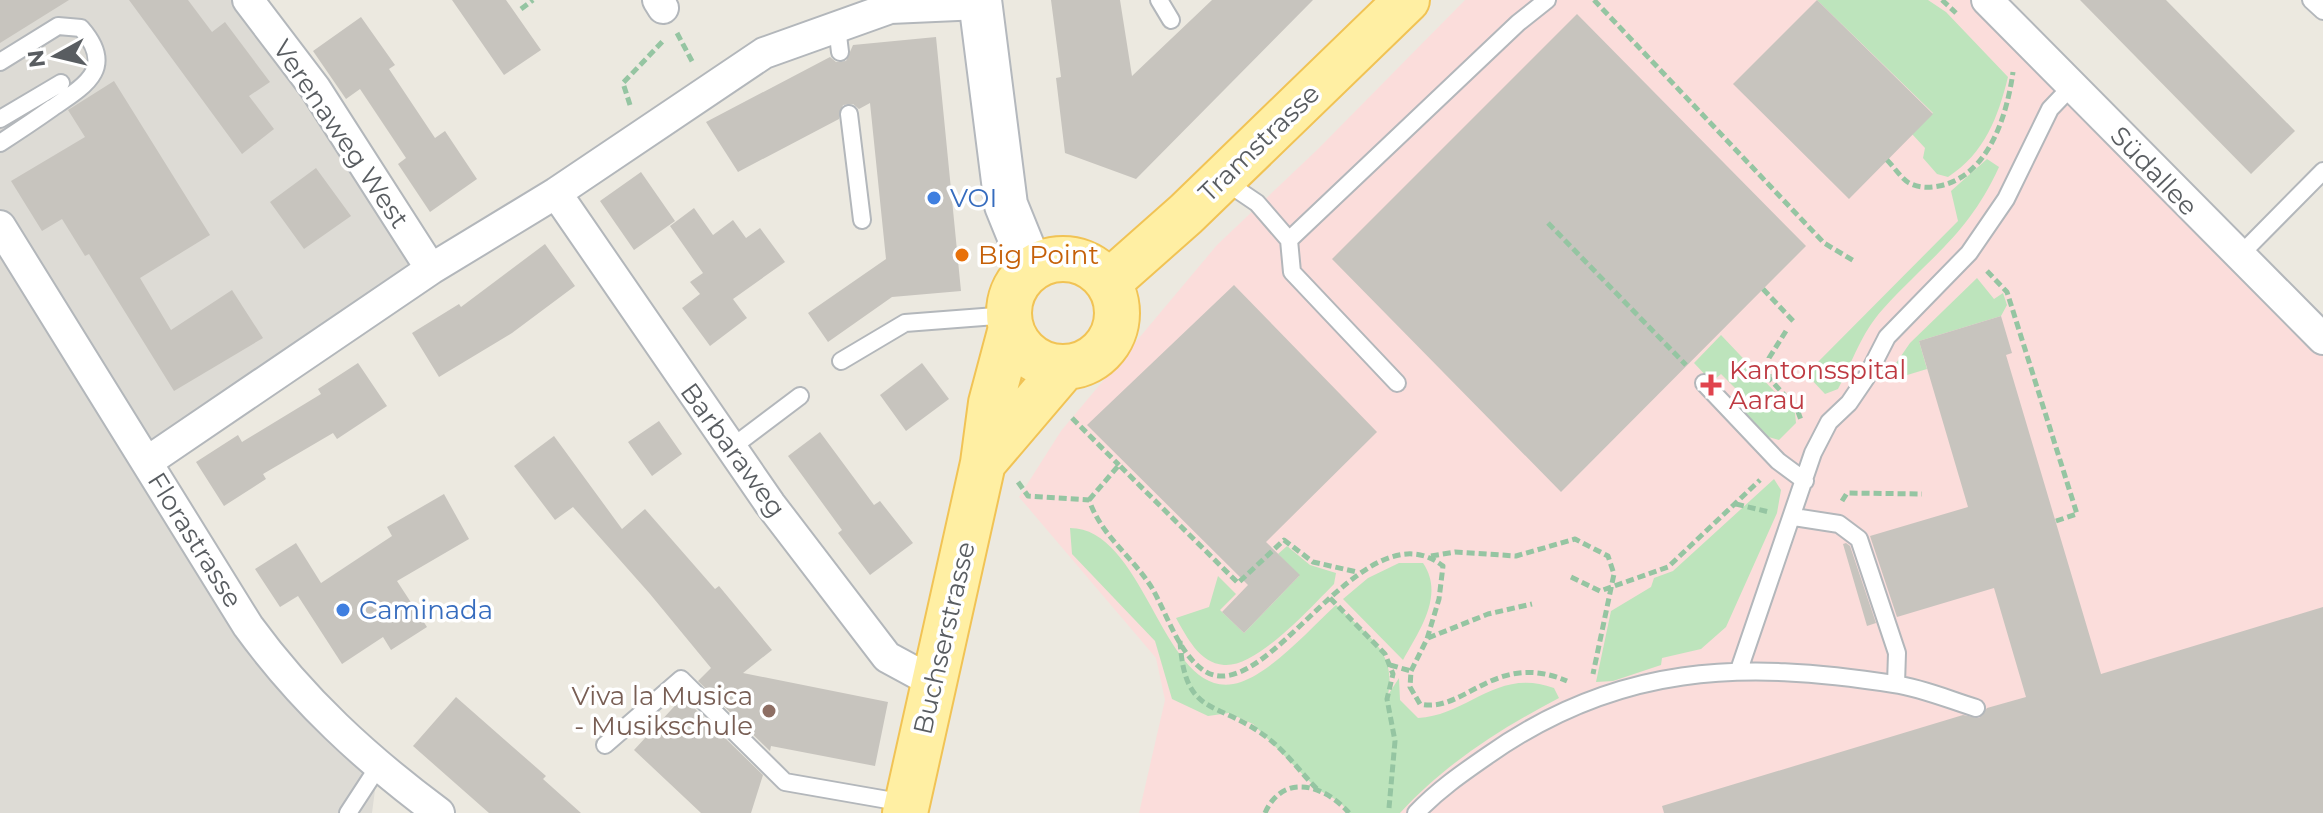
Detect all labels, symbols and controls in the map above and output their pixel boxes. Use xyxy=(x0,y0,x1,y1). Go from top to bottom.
north arrow xyxy=(16,16,96,96)
street label: Verenaweg West xyxy=(266,34,416,234)
text: N xyxy=(22,48,51,69)
street label: Tramstrasse xyxy=(1192,77,1326,209)
street label: Südallee xyxy=(2104,120,2204,222)
place label: VOI xyxy=(950,182,997,214)
marker: VOI xyxy=(925,189,943,207)
place label: Big Point xyxy=(978,239,1099,271)
marker: Big Point xyxy=(953,246,971,264)
place label: Kantonsspital Aarau xyxy=(1729,354,1906,416)
marker: Kantonsspital Aarau xyxy=(1700,374,1722,396)
street label: Barbaraweg xyxy=(673,376,793,524)
street label: Florastrasse xyxy=(141,466,249,614)
street label: Buchserstrasse xyxy=(906,538,982,738)
place label: Caminada xyxy=(359,594,493,626)
marker: Caminada xyxy=(334,601,352,619)
place label: Viva la Musica - Musikschule xyxy=(571,680,753,742)
marker: Viva la Musica - Musikschule xyxy=(760,702,778,720)

